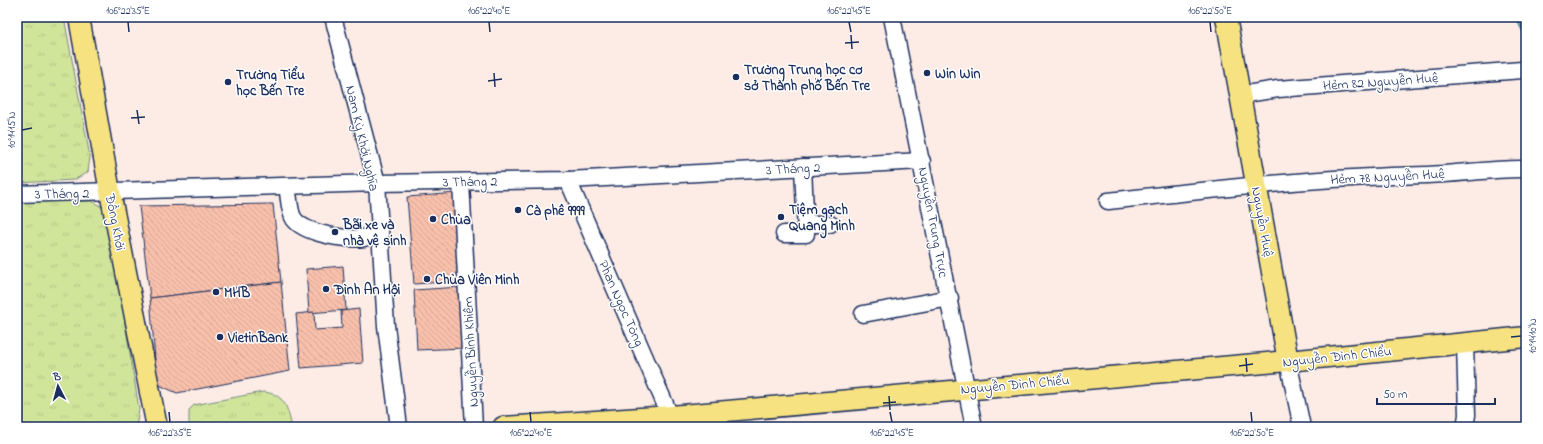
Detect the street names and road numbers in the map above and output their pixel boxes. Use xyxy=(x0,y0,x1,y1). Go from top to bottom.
street label: Hẻm 82 Nguyễn Huệ xyxy=(1322,68,1440,98)
street label: Nam Kỳ Khởi Nghĩa xyxy=(338,83,384,194)
street label: 3 Tháng 2 xyxy=(765,158,821,182)
street label: Hẻm 78 Nguyễn Huệ xyxy=(1330,164,1446,192)
street label: Nguyễn Trung Trực xyxy=(911,165,954,280)
street label: 3 Tháng 2 xyxy=(442,172,498,194)
street label: 3 Tháng 2 xyxy=(34,184,90,206)
street label: Nguyễn Huệ xyxy=(1244,185,1278,260)
street label: Đồng Khởi xyxy=(98,191,130,253)
street label: Phan Ngọc Tòng xyxy=(591,257,649,351)
street label: Nguyễn Bỉnh Khiêm xyxy=(458,296,486,408)
street label: Nguyễn Đình Chiểu xyxy=(1282,341,1393,375)
street label: Nguyễn Đình Chiểu xyxy=(960,370,1071,402)

